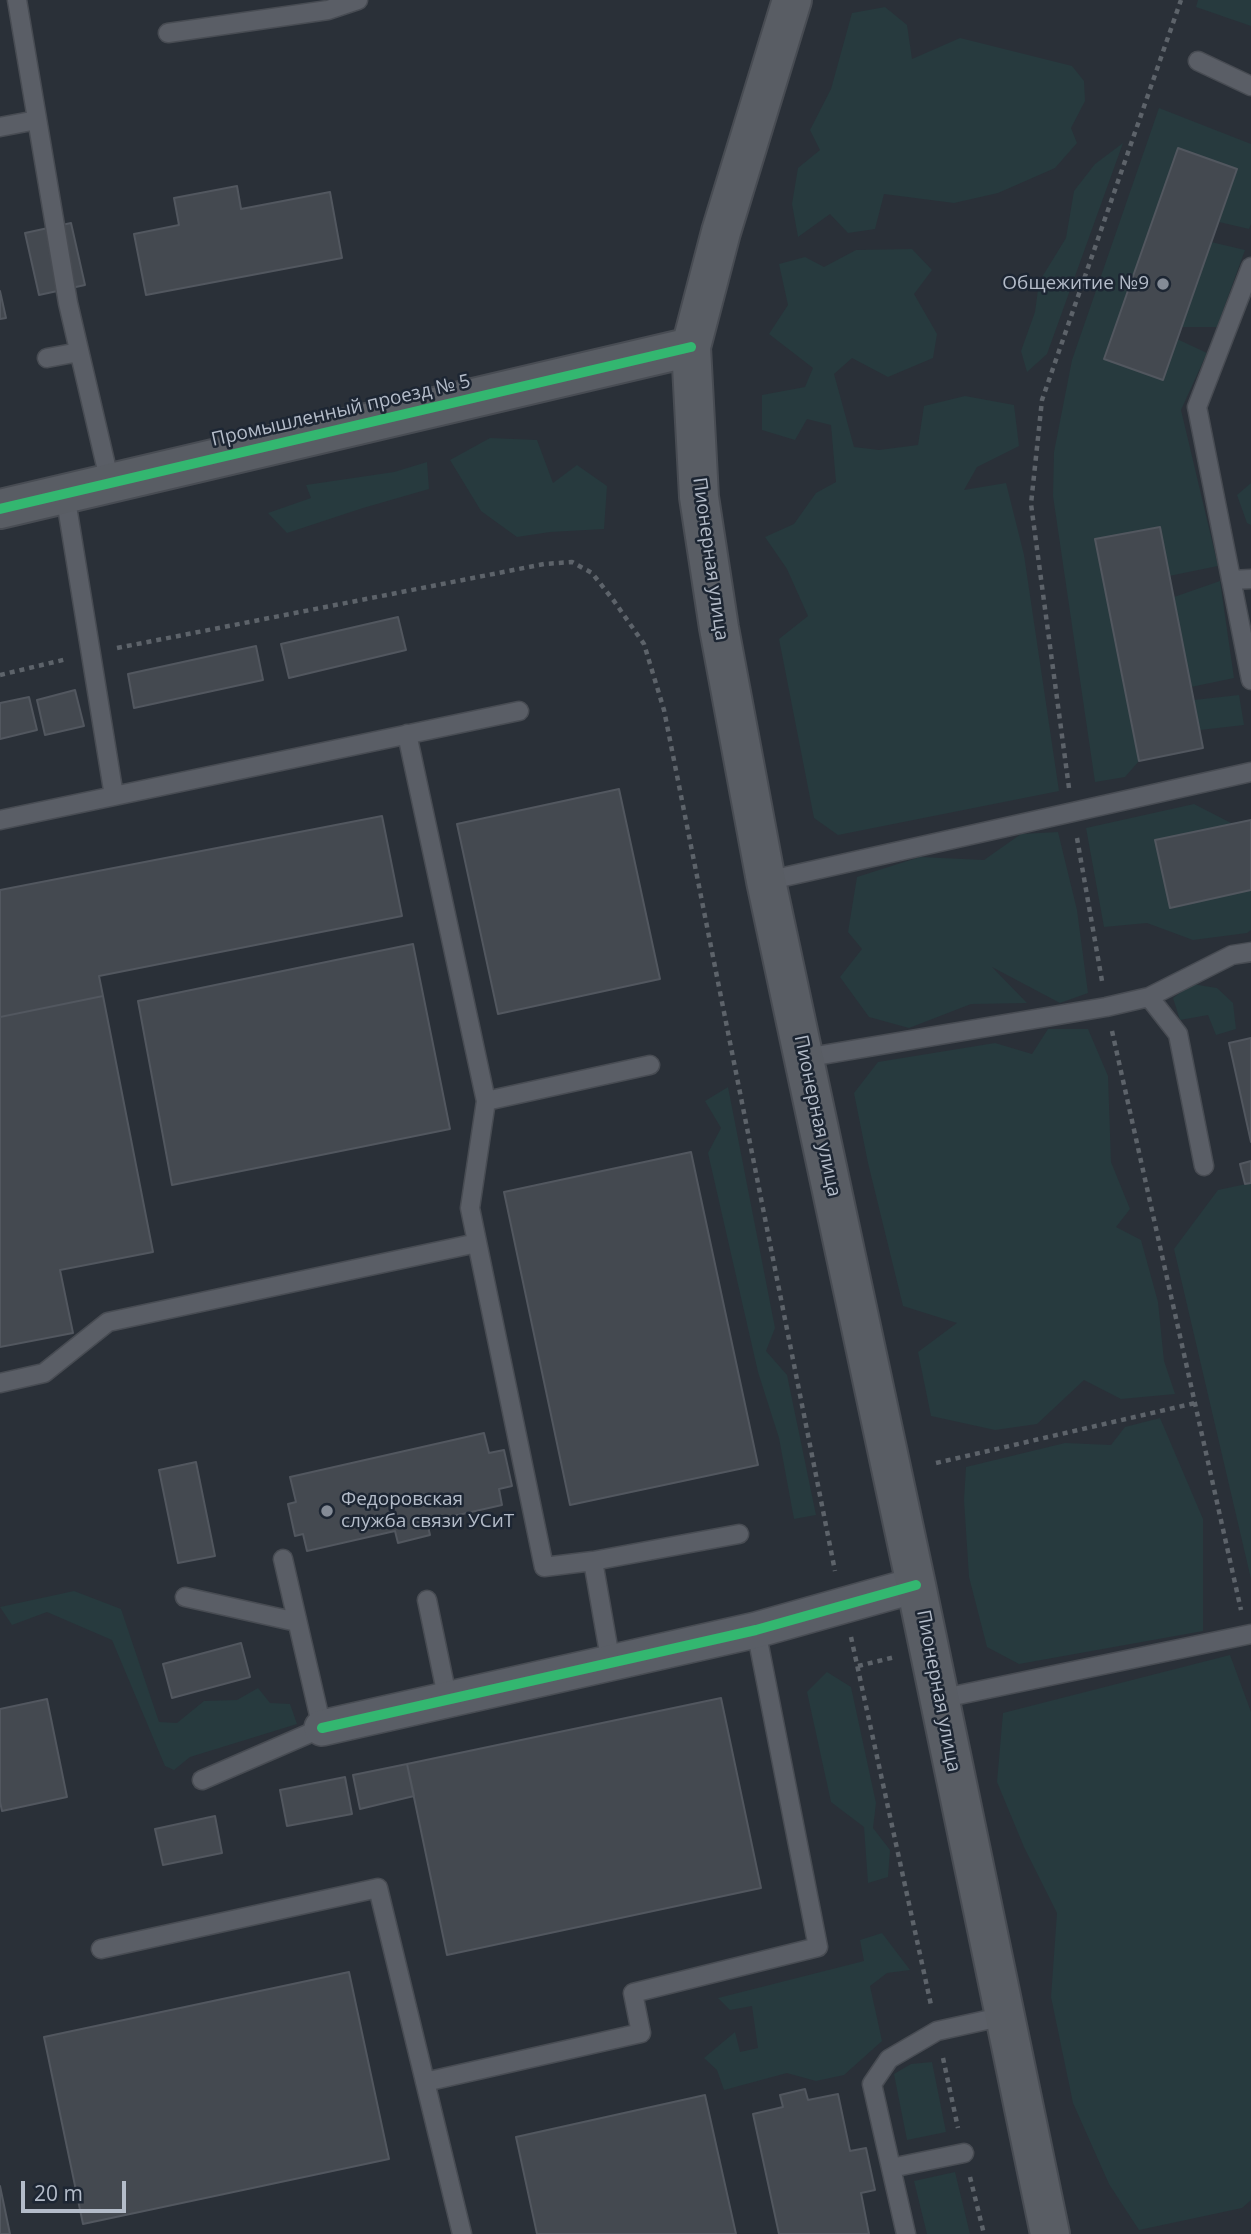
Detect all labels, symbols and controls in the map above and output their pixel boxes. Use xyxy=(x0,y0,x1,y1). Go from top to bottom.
place label: Общежитие №9 xyxy=(1002,273,1149,295)
marker: Общежитие №9 xyxy=(1155,276,1171,292)
street label: Промышленный проезд № 5 xyxy=(209,370,473,452)
street label: Пионерная улица xyxy=(687,476,733,642)
street label: Пионерная улица xyxy=(789,1033,845,1199)
place label: Федоровская служба связи УСиТ xyxy=(341,1489,514,1533)
marker: Федоровская служба связи УСиТ xyxy=(319,1503,335,1519)
street label: Пионерная улица xyxy=(911,1608,965,1774)
scale bar xyxy=(24,2168,130,2212)
text: 20 m xyxy=(34,2179,83,2207)

